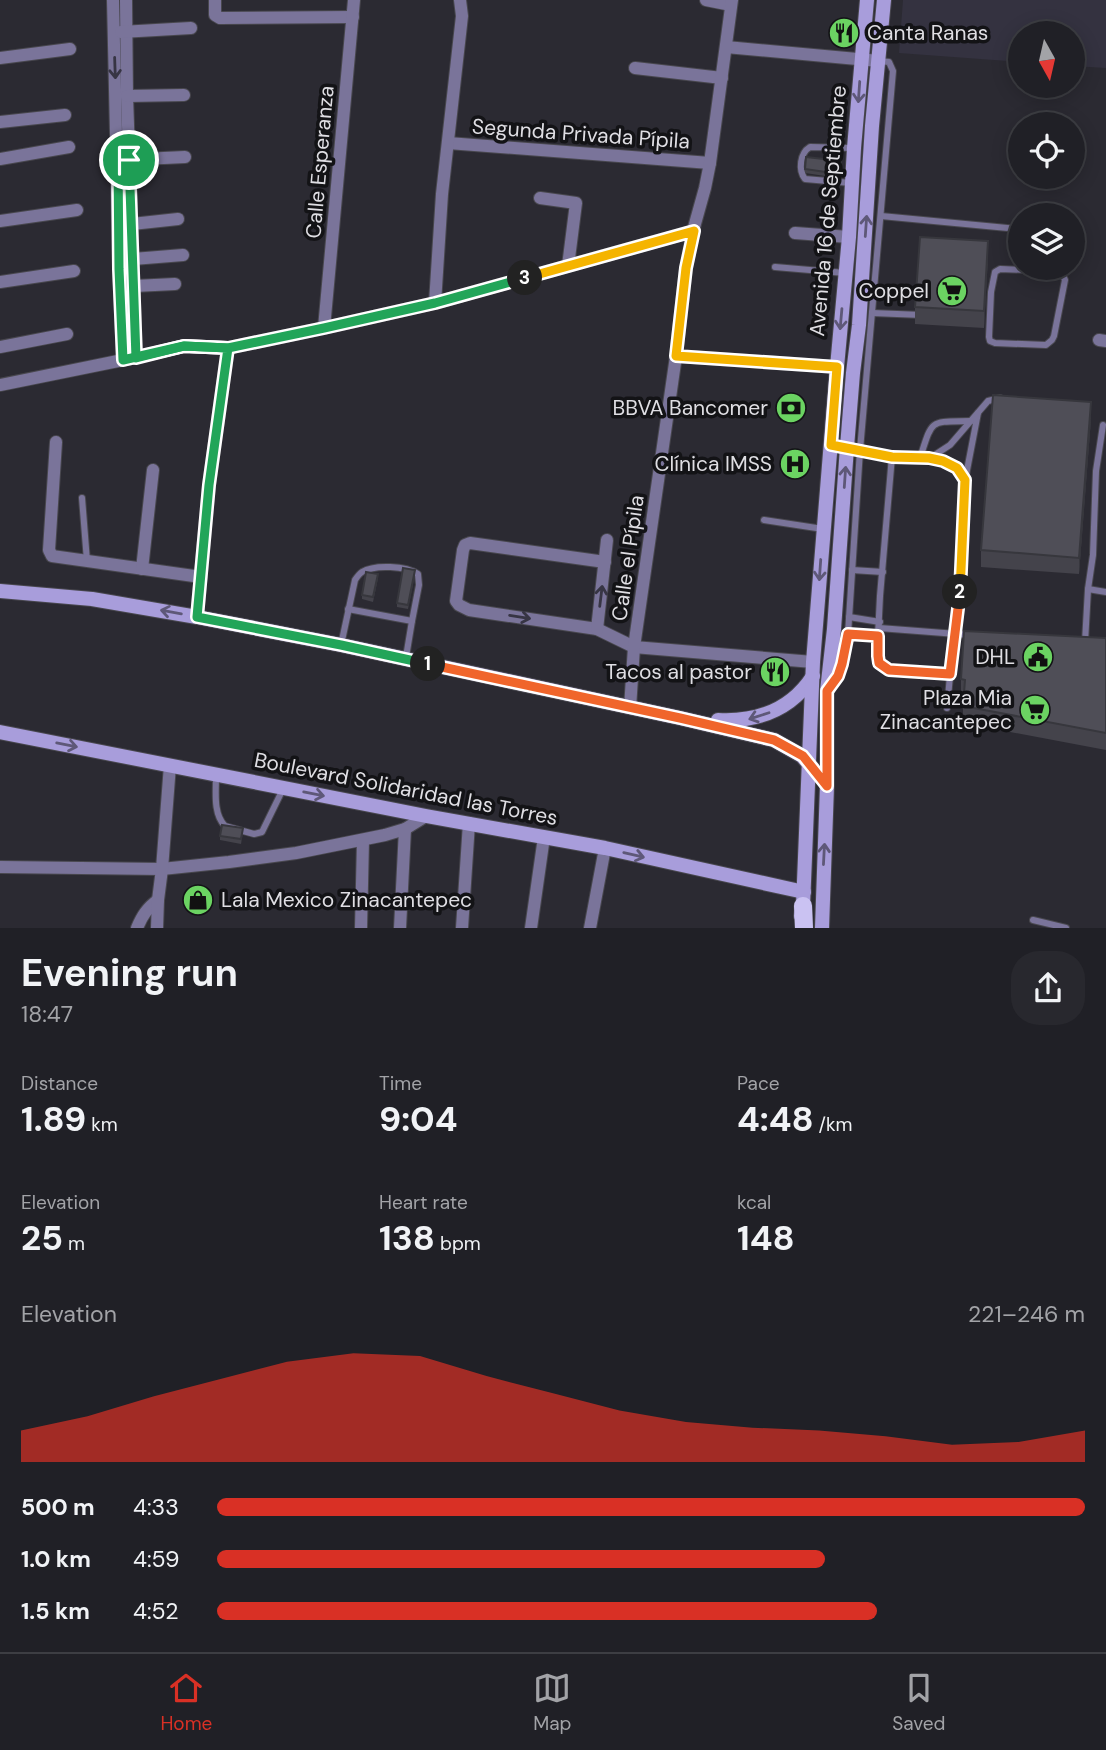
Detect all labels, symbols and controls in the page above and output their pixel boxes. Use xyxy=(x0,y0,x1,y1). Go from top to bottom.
restaurant icon: Canta Ranas xyxy=(827,16,861,50)
place label: Canta Ranas xyxy=(867,19,988,47)
north arrow xyxy=(1008,21,1085,98)
map controls xyxy=(1008,21,1085,280)
one-way arrow xyxy=(108,56,121,79)
one-way arrow xyxy=(852,81,865,103)
street label: Avenida 16 de Septiembre xyxy=(803,84,853,338)
street label: Calle Esperanza xyxy=(299,85,341,239)
street label: Segunda Privada Pípila xyxy=(471,112,691,156)
button: locate xyxy=(1008,112,1085,189)
pin xyxy=(99,130,159,190)
icon: arrive xyxy=(110,141,148,179)
button: layers xyxy=(1008,203,1085,280)
one-way arrow xyxy=(860,215,873,238)
pin: 3 xyxy=(508,260,542,296)
text: 3 xyxy=(519,265,530,290)
supermarket icon: Coppel xyxy=(935,274,969,308)
place label: Coppel xyxy=(859,277,929,305)
one-way arrow xyxy=(834,307,847,330)
bank icon: BBVA Bancomer xyxy=(774,391,808,425)
place label: BBVA Bancomer xyxy=(613,394,768,422)
hospital icon: Clínica IMSS xyxy=(778,447,812,481)
place label: Clínica IMSS xyxy=(655,450,772,478)
one-way arrow xyxy=(839,466,852,489)
street label: Calle el Pípila xyxy=(605,493,651,623)
one-way arrow xyxy=(813,558,826,581)
pin: 2 xyxy=(942,574,978,610)
text: 2 xyxy=(954,579,965,604)
one-way arrow xyxy=(595,585,608,607)
one-way arrow xyxy=(160,605,183,618)
one-way arrow xyxy=(509,611,531,624)
public building icon: DHL xyxy=(1021,640,1055,674)
place label: DHL xyxy=(975,643,1015,671)
pin: 1 xyxy=(410,646,446,682)
text: 1 xyxy=(424,651,431,676)
restaurant icon: Tacos al pastor xyxy=(758,655,792,689)
place label: Tacos al pastor xyxy=(605,658,752,686)
place label: Plaza Mia Zinacantepec xyxy=(880,684,1012,736)
supermarket icon: Plaza Mia Zinacantepec xyxy=(1018,693,1052,727)
one-way arrow xyxy=(749,711,771,723)
one-way arrow xyxy=(55,739,78,753)
street label: Boulevard Solidaridad las Torres xyxy=(252,746,560,832)
one-way arrow xyxy=(302,787,325,801)
one-way arrow xyxy=(817,843,830,866)
one-way arrow xyxy=(622,848,645,862)
shop icon: Lala Mexico Zinacantepec xyxy=(181,883,215,917)
place label: Lala Mexico Zinacantepec xyxy=(221,886,472,914)
text: Evening run xyxy=(21,948,238,998)
button: share xyxy=(1011,951,1085,1025)
text: 18:47 xyxy=(21,999,73,1029)
text: Distance xyxy=(21,1071,98,1096)
text: Time xyxy=(379,1071,422,1096)
text: Pace xyxy=(737,1071,780,1096)
text: 1.89 xyxy=(21,1096,86,1142)
text: 9:04 xyxy=(379,1096,458,1142)
text: 4:48 xyxy=(737,1096,814,1142)
text: km xyxy=(86,1112,118,1137)
text: /km xyxy=(814,1112,853,1137)
text: Elevation xyxy=(21,1190,100,1215)
text: Heart rate xyxy=(379,1190,468,1215)
text: kcal xyxy=(737,1190,771,1215)
text: 25 xyxy=(21,1215,63,1261)
text: 138 xyxy=(379,1215,435,1261)
text: 148 xyxy=(737,1215,795,1261)
text: m xyxy=(63,1231,85,1256)
text: bpm xyxy=(435,1231,481,1256)
text: Elevation xyxy=(21,1299,117,1329)
text: 221–246 m xyxy=(968,1299,1085,1329)
text: 500 m xyxy=(21,1492,95,1522)
text: 4:33 xyxy=(133,1492,179,1522)
text: 1.0 km xyxy=(21,1544,91,1574)
text: 4:59 xyxy=(133,1544,179,1574)
text: 1.5 km xyxy=(21,1596,90,1626)
text: 4:52 xyxy=(133,1596,179,1626)
tab: Home xyxy=(160,1669,212,1736)
tab: Map xyxy=(533,1669,571,1736)
tab: Saved xyxy=(892,1669,946,1736)

